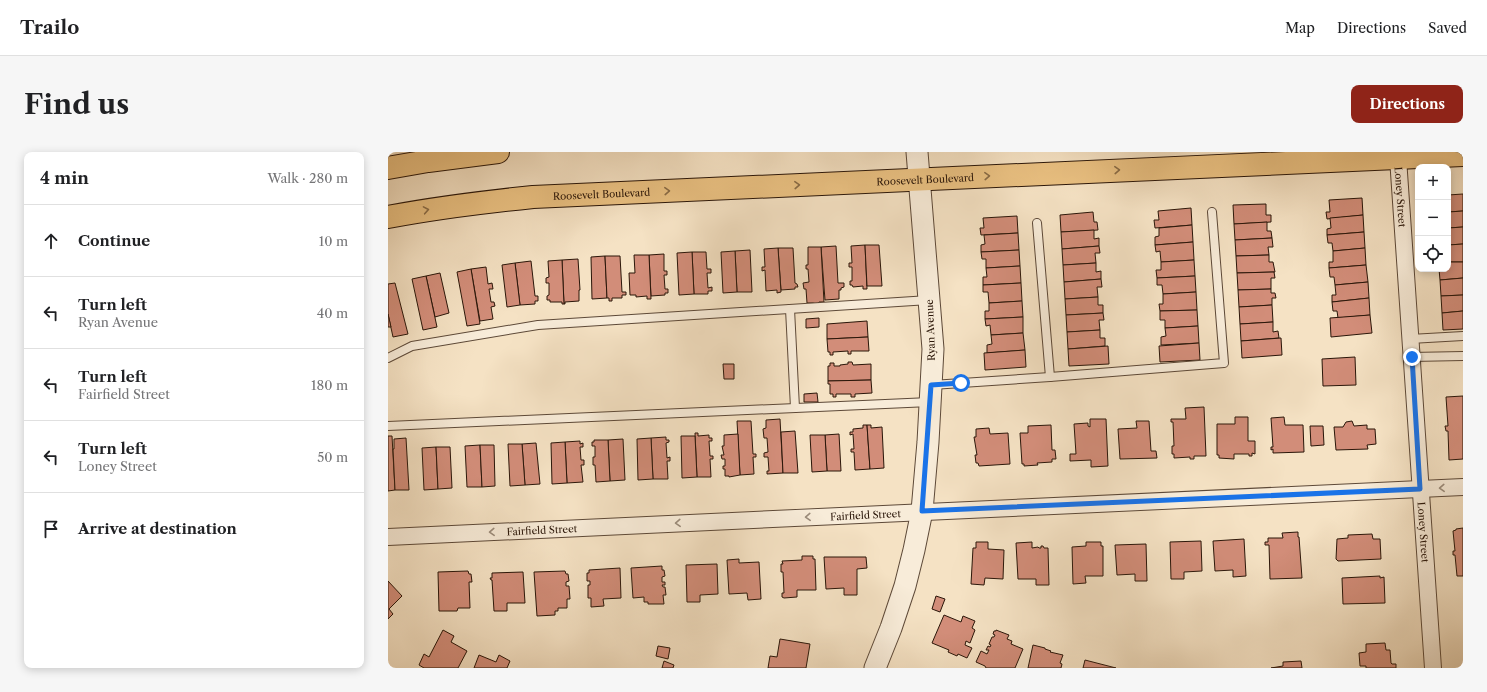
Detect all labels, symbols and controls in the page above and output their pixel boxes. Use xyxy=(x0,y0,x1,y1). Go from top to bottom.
text: Trailo xyxy=(20,16,79,39)
text: Map xyxy=(1285,19,1315,37)
text: Directions xyxy=(1337,19,1406,37)
text: Saved xyxy=(1428,19,1467,37)
button: Directions xyxy=(1351,85,1463,123)
text: Find us xyxy=(24,87,129,121)
map controls xyxy=(1415,164,1451,272)
button: + xyxy=(1415,164,1451,200)
one-way arrow xyxy=(1114,166,1120,175)
street label: Loney Street xyxy=(1392,166,1409,228)
text: 4 min xyxy=(40,168,89,188)
text: Walk · 280 m xyxy=(267,170,348,186)
street label: Roosevelt Boulevard xyxy=(876,171,974,188)
one-way arrow xyxy=(984,172,990,181)
one-way arrow xyxy=(794,181,800,189)
street label: Roosevelt Boulevard xyxy=(553,186,651,203)
one-way arrow xyxy=(664,187,670,195)
button: − xyxy=(1415,200,1451,236)
one-way arrow xyxy=(423,206,429,215)
icon: ahead xyxy=(40,230,62,252)
text: Continue xyxy=(78,231,150,250)
text: 10 m xyxy=(319,233,348,249)
button: locate xyxy=(1415,236,1451,272)
text: Turn left xyxy=(78,295,147,314)
street label: Ryan Avenue xyxy=(923,299,938,361)
icon: left xyxy=(40,302,62,324)
text: 40 m xyxy=(317,305,348,321)
text: Ryan Avenue xyxy=(78,314,158,330)
route end xyxy=(1403,348,1421,366)
text: Turn left xyxy=(78,367,147,386)
icon: left xyxy=(40,374,62,396)
route start xyxy=(952,374,970,392)
text: 180 m xyxy=(311,377,348,393)
text: Fairfield Street xyxy=(78,386,170,402)
text: Turn left xyxy=(78,439,147,458)
icon: left xyxy=(40,446,62,468)
text: 50 m xyxy=(317,449,348,465)
text: Loney Street xyxy=(78,458,157,474)
one-way arrow xyxy=(1439,483,1445,492)
street label: Loney Street xyxy=(1415,501,1432,563)
street label: Fairfield Street xyxy=(830,507,902,523)
one-way arrow xyxy=(805,513,811,522)
icon: arrive xyxy=(40,518,62,540)
text: Arrive at destination xyxy=(78,519,237,538)
one-way arrow xyxy=(675,519,681,528)
street label: Fairfield Street xyxy=(506,522,578,538)
one-way arrow xyxy=(489,528,495,536)

